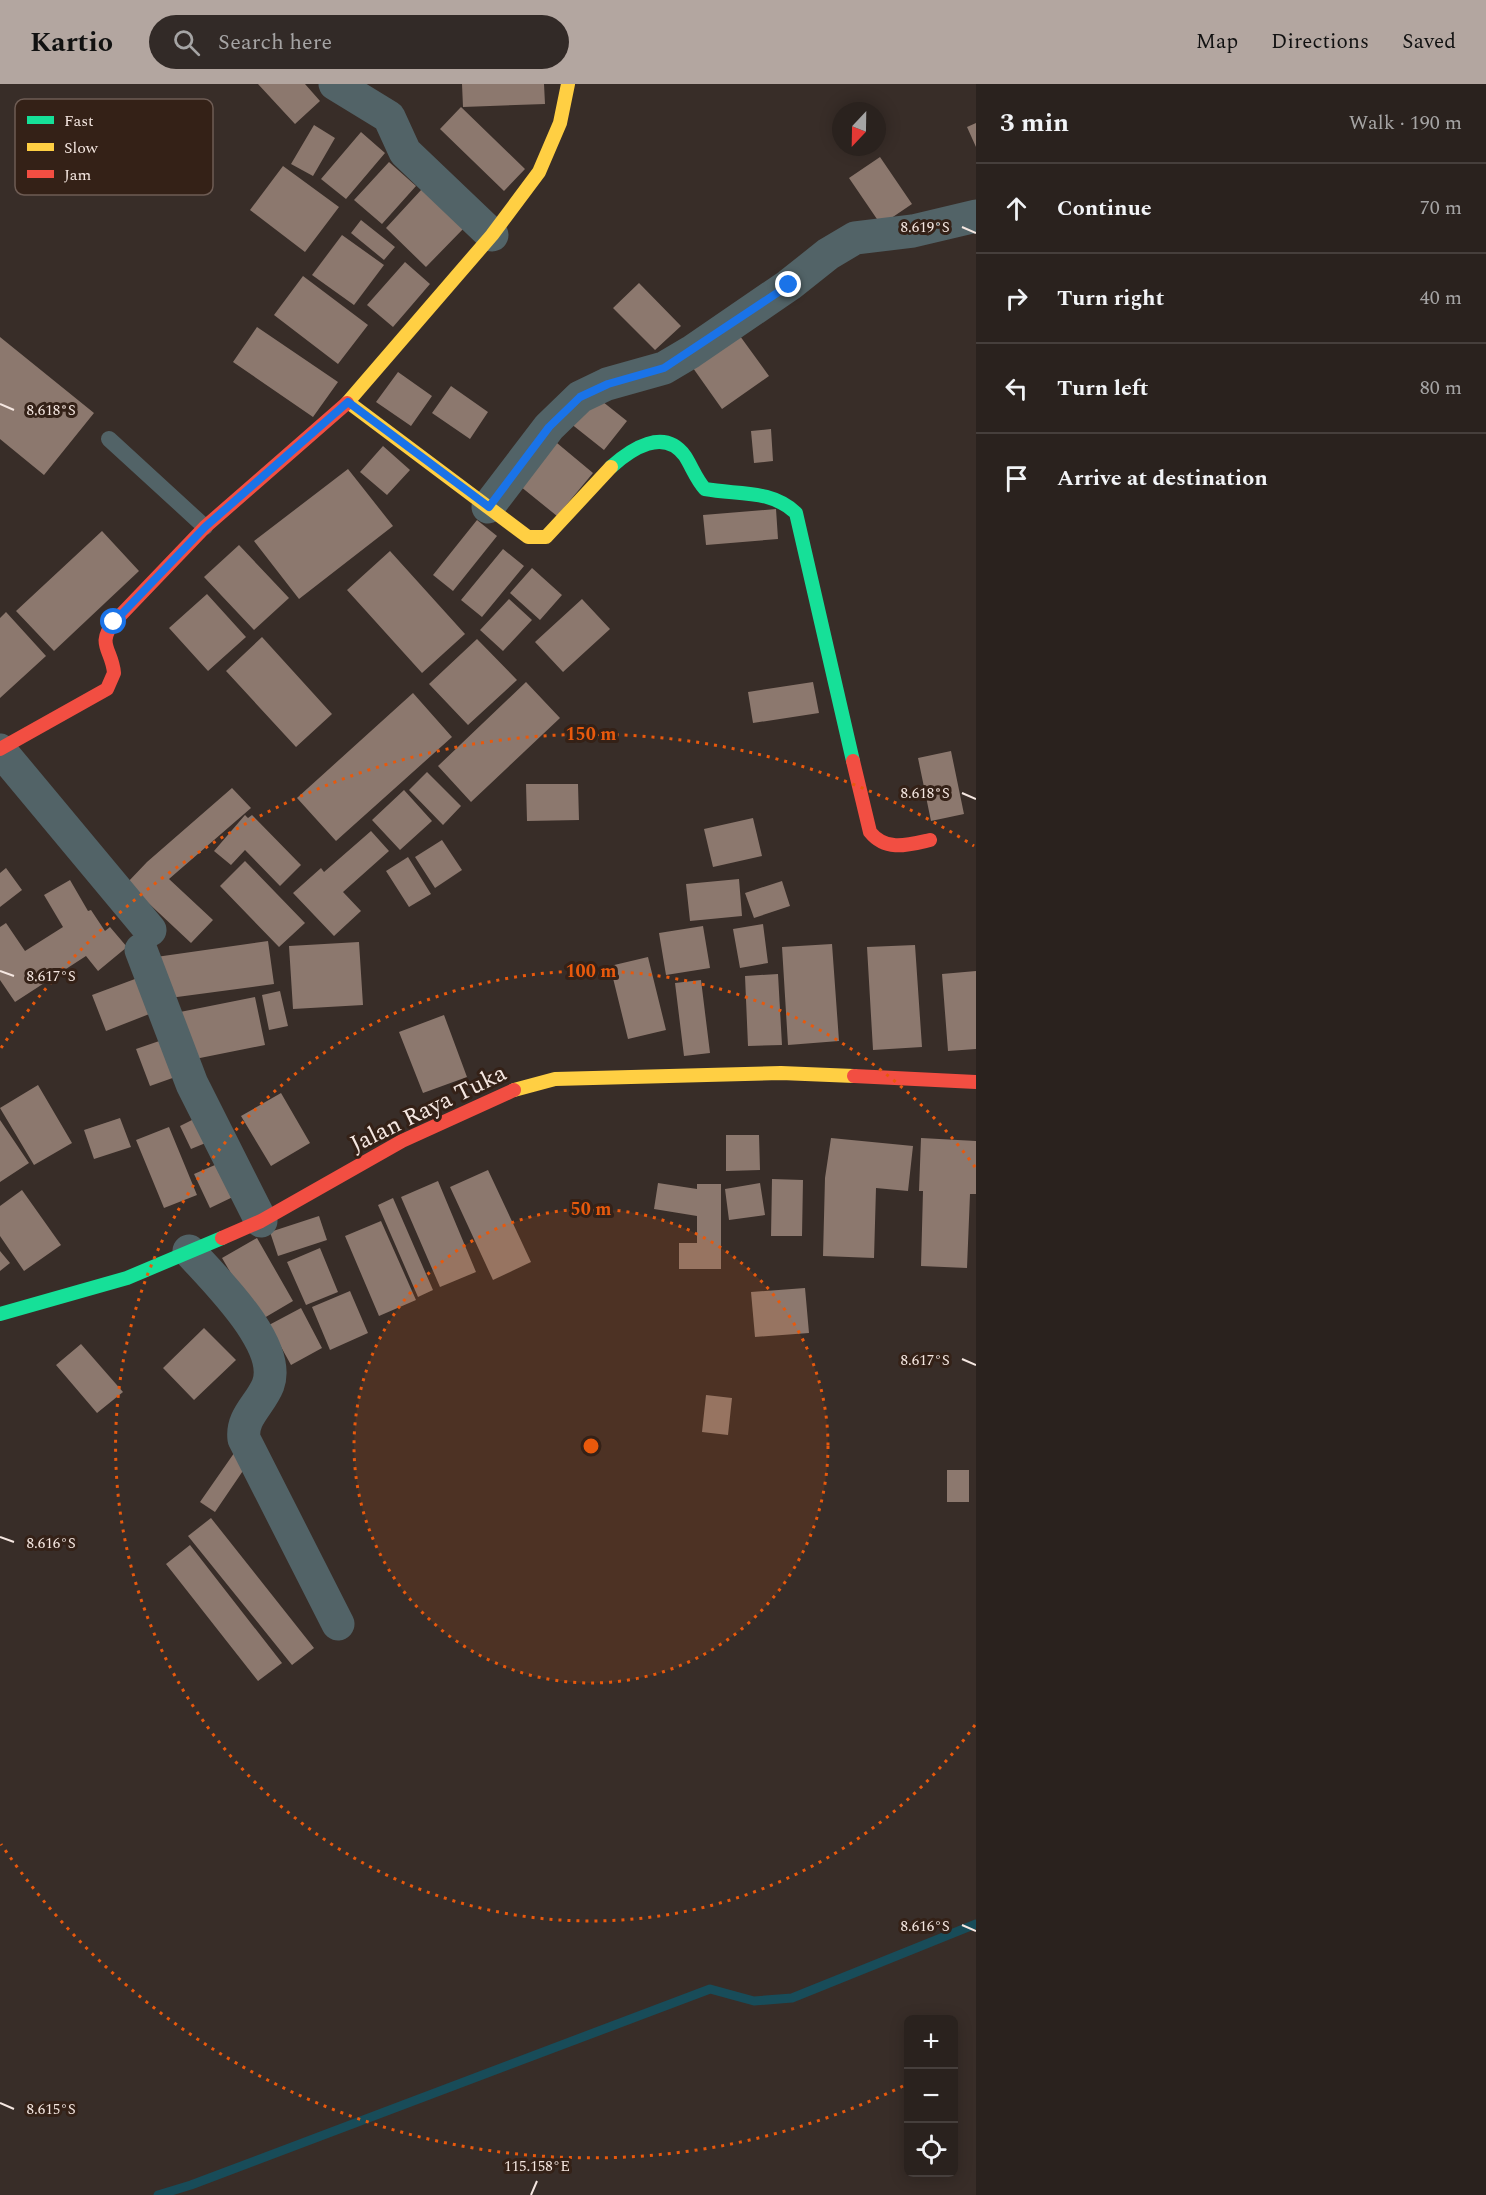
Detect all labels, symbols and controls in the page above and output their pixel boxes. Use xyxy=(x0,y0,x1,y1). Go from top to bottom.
search box xyxy=(149,15,569,69)
text: Kartio xyxy=(30,21,113,64)
icon: search xyxy=(170,26,203,59)
text: Search here xyxy=(218,26,332,59)
text: Map xyxy=(1196,26,1238,58)
text: Directions xyxy=(1271,26,1369,58)
text: Saved xyxy=(1402,26,1456,58)
legend xyxy=(15,99,213,195)
north arrow xyxy=(832,102,886,156)
text: 3 min xyxy=(1000,103,1069,143)
text: Walk · 190 m xyxy=(1349,108,1462,138)
text: Fast xyxy=(64,109,94,133)
text: Slow xyxy=(64,136,99,160)
text: Jam xyxy=(64,163,92,187)
icon: ahead xyxy=(1000,192,1033,225)
text: Continue xyxy=(1057,192,1152,225)
text: 70 m xyxy=(1420,193,1462,223)
text: 8.619°S xyxy=(900,216,950,239)
route end xyxy=(775,271,801,297)
icon: right xyxy=(1000,282,1033,315)
text: Turn right xyxy=(1057,282,1164,315)
text: 40 m xyxy=(1420,283,1462,313)
icon: left xyxy=(1000,372,1033,405)
text: Turn left xyxy=(1057,372,1149,405)
text: 80 m xyxy=(1420,373,1462,403)
text: 8.618°S xyxy=(26,399,76,422)
icon: arrive xyxy=(1000,462,1033,495)
text: Arrive at destination xyxy=(1057,462,1268,495)
route start xyxy=(100,608,126,634)
text: 150 m xyxy=(565,721,617,748)
text: 8.618°S xyxy=(900,782,950,805)
text: 100 m xyxy=(565,958,617,985)
text: 8.617°S xyxy=(26,965,76,988)
street label: Jalan Raya Tuka xyxy=(344,1055,513,1162)
text: 50 m xyxy=(571,1196,611,1223)
text: 8.617°S xyxy=(900,1349,950,1372)
centre of rings xyxy=(581,1436,601,1456)
text: 8.616°S xyxy=(26,1532,76,1555)
text: 8.616°S xyxy=(900,1915,950,1938)
map controls xyxy=(904,2015,958,2177)
button: + xyxy=(904,2015,958,2069)
button: − xyxy=(904,2069,958,2123)
text: 8.615°S xyxy=(26,2098,76,2121)
button: locate xyxy=(904,2123,958,2177)
text: 115.158°E xyxy=(504,2155,570,2178)

